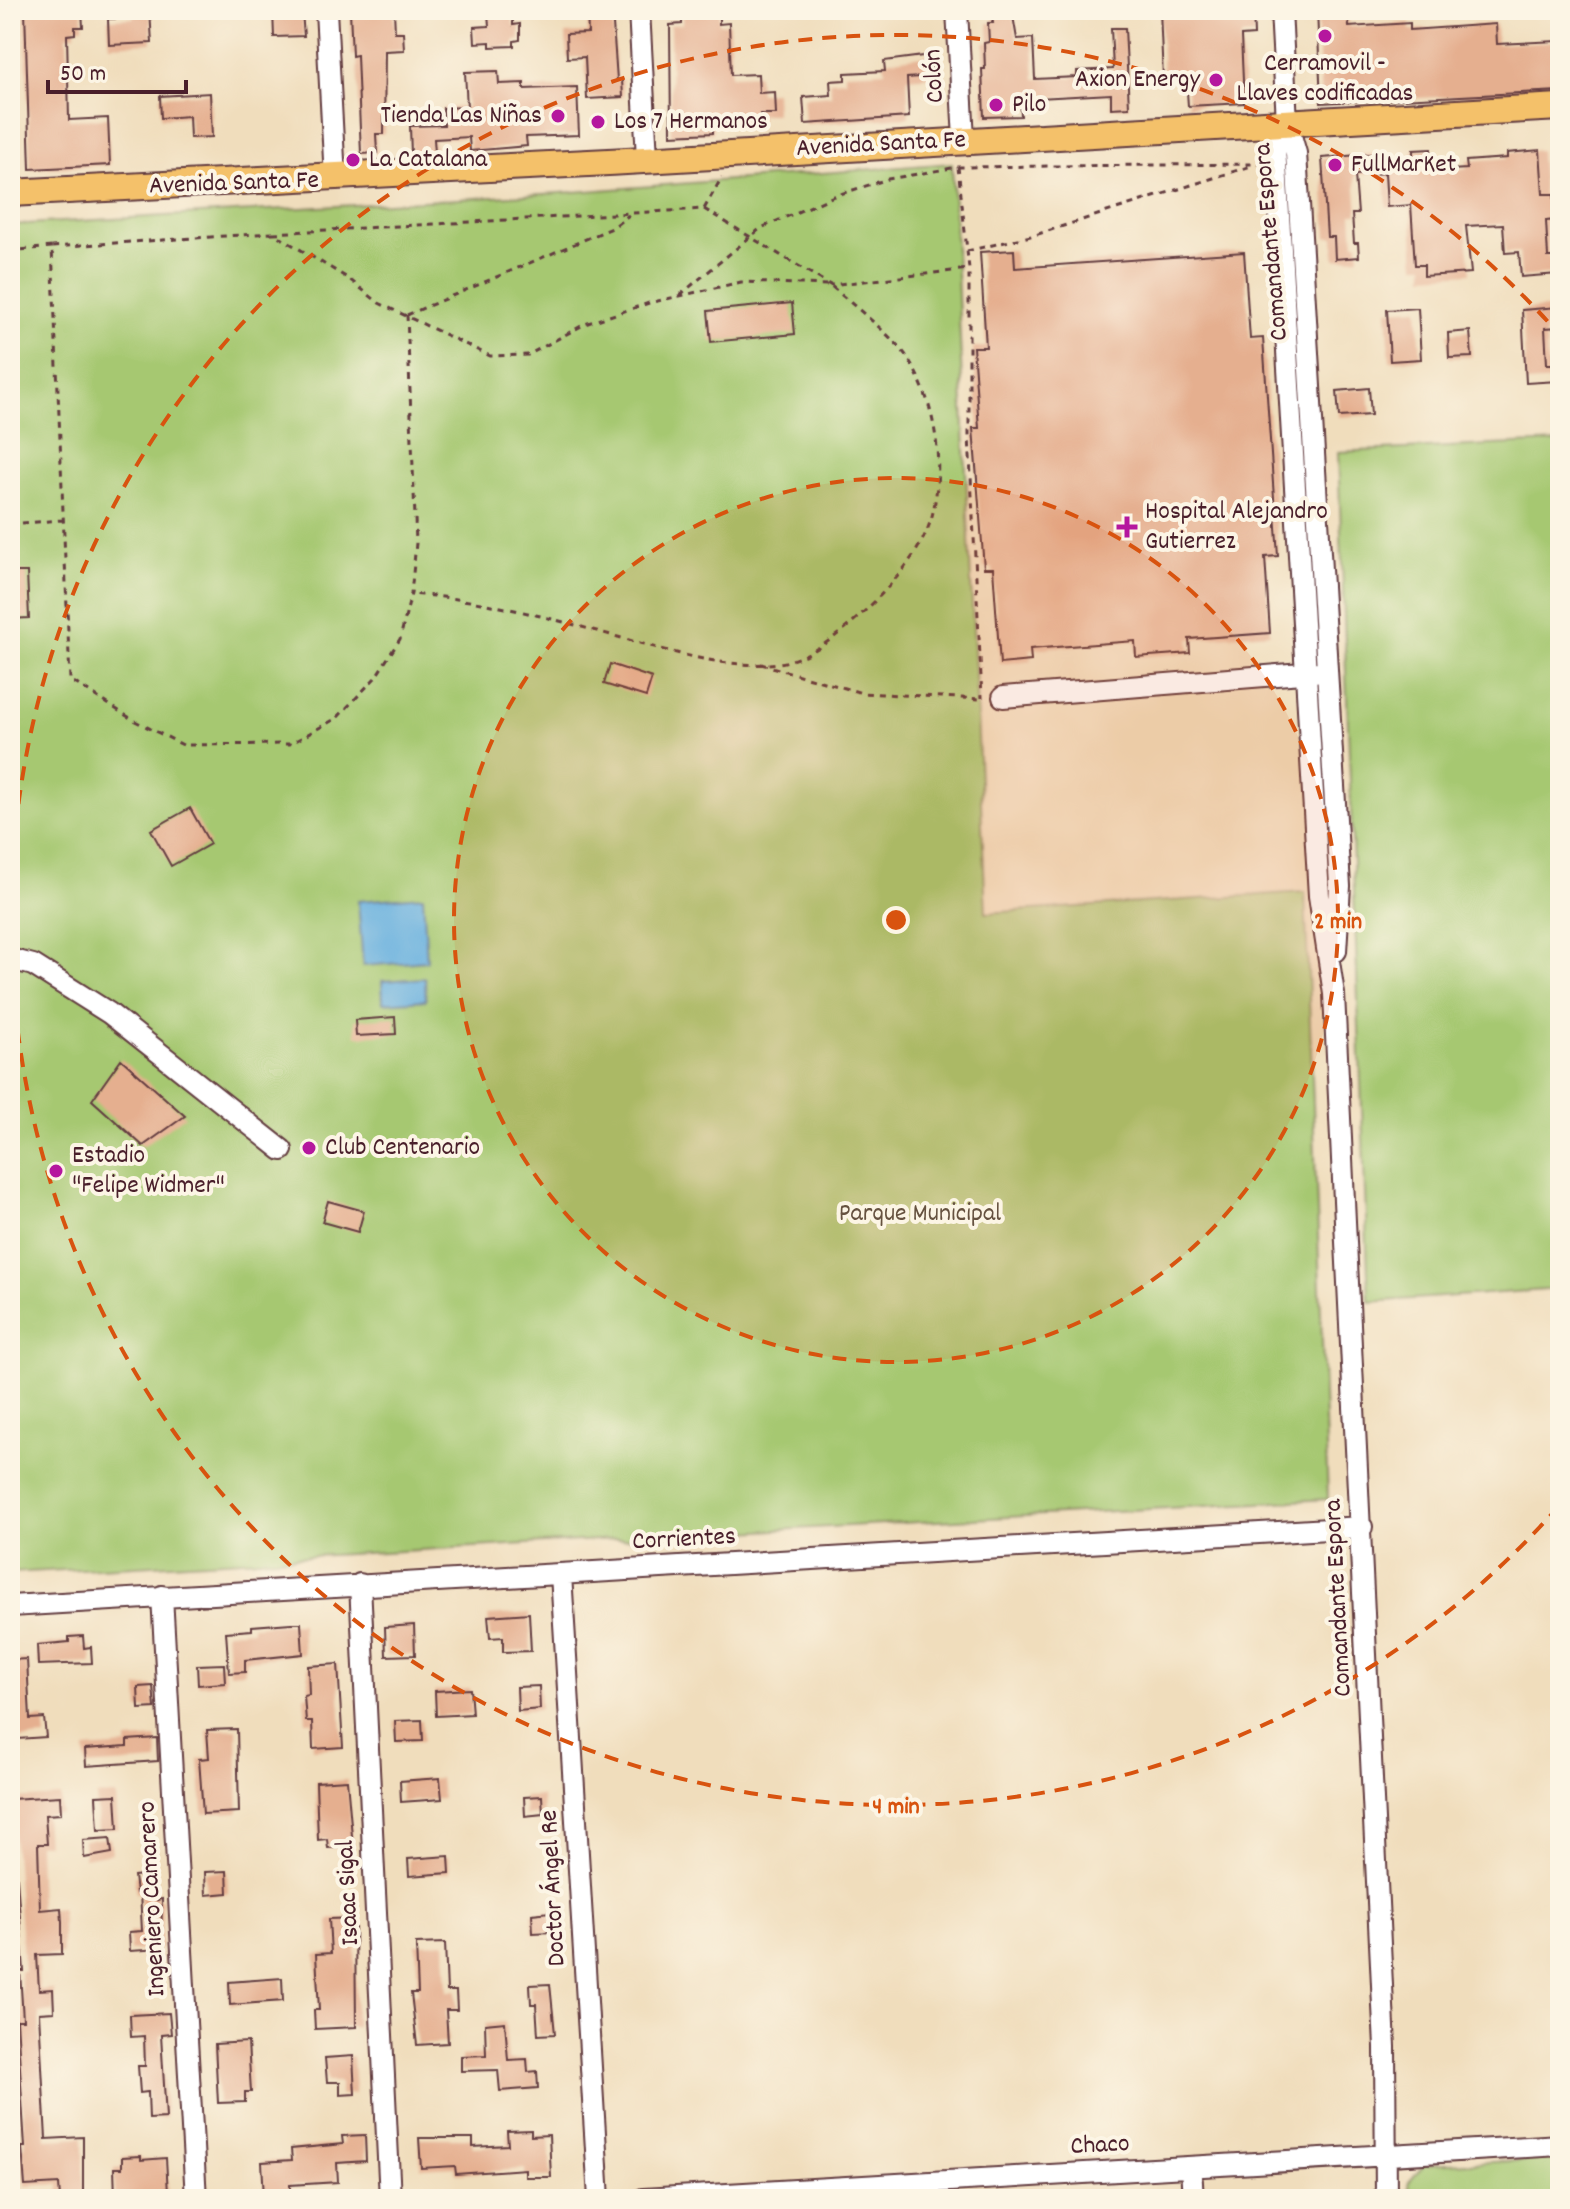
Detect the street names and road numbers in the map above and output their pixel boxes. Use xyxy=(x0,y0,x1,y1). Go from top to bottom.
street label: Colón xyxy=(915,48,955,104)
street label: Avenida Santa Fe xyxy=(795,122,967,168)
street label: Comandante Espora xyxy=(1245,141,1299,342)
street label: Avenida Santa Fe xyxy=(148,163,320,205)
street label: Comandante Espora xyxy=(1315,1497,1363,1698)
street label: Corrientes xyxy=(631,1519,737,1561)
street label: Ingeniero Camarero xyxy=(129,1800,177,1998)
street label: Doctor Ángel Re xyxy=(531,1809,577,1967)
street label: Isaac Sigal xyxy=(328,1839,370,1947)
street label: Chaco xyxy=(1070,2126,1130,2166)

